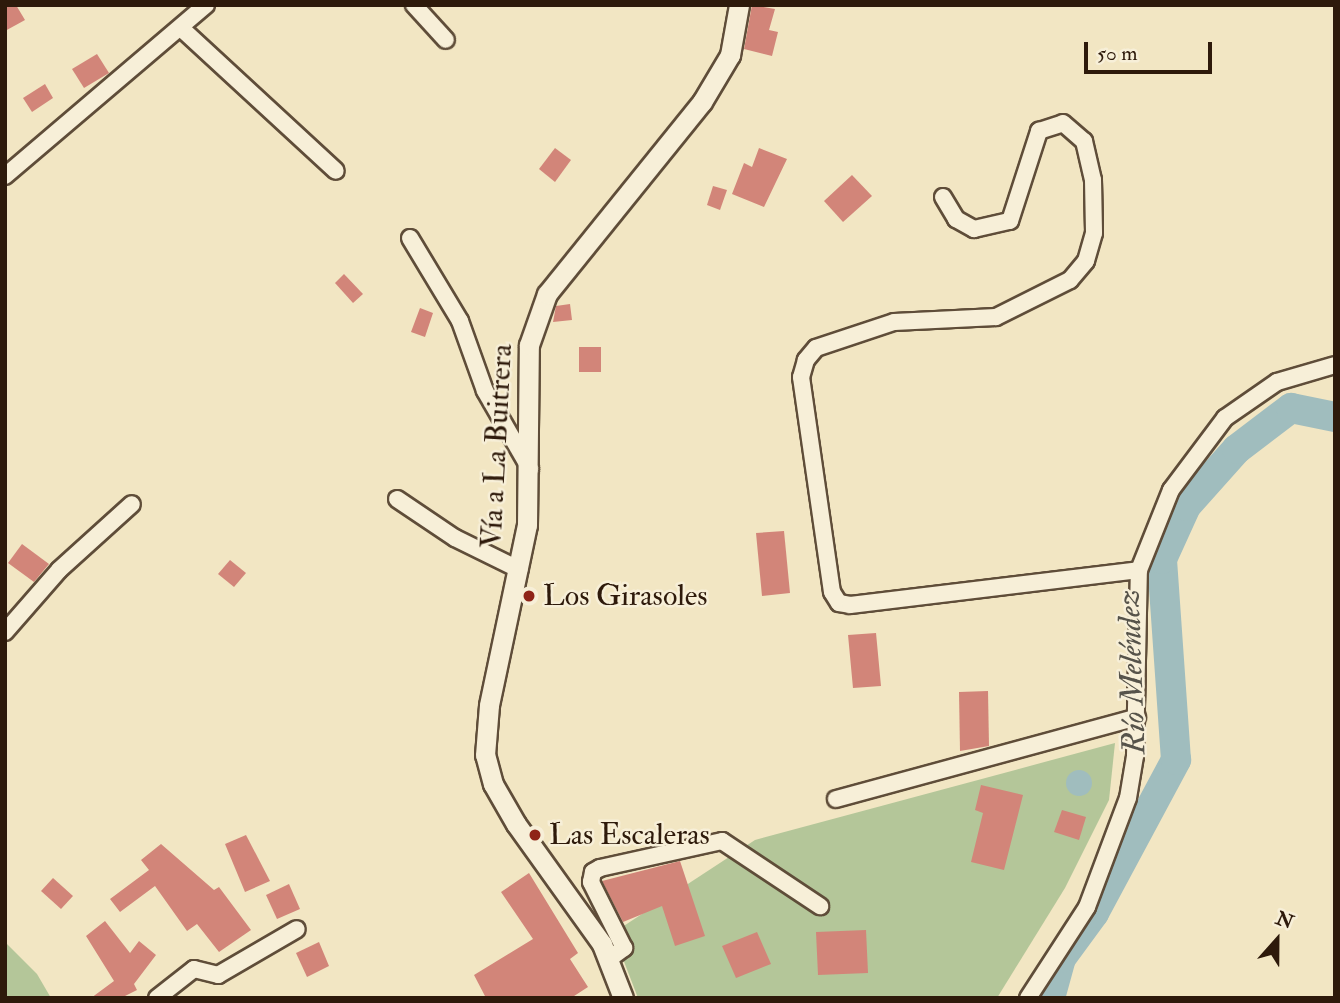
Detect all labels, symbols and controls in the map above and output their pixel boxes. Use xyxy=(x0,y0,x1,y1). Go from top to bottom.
scale bar xyxy=(1088,28,1216,72)
text: 50 m xyxy=(1097,40,1138,67)
street label: Vía a La Buitrera xyxy=(474,343,520,549)
place label: Los Girasoles xyxy=(543,578,708,614)
marker: Los Girasoles xyxy=(521,588,537,604)
water label: Río Meléndez xyxy=(1110,589,1154,755)
place label: Las Escaleras xyxy=(549,817,710,853)
marker: Las Escaleras xyxy=(527,827,543,843)
north arrow xyxy=(1242,905,1312,975)
text: N xyxy=(1272,906,1297,935)

